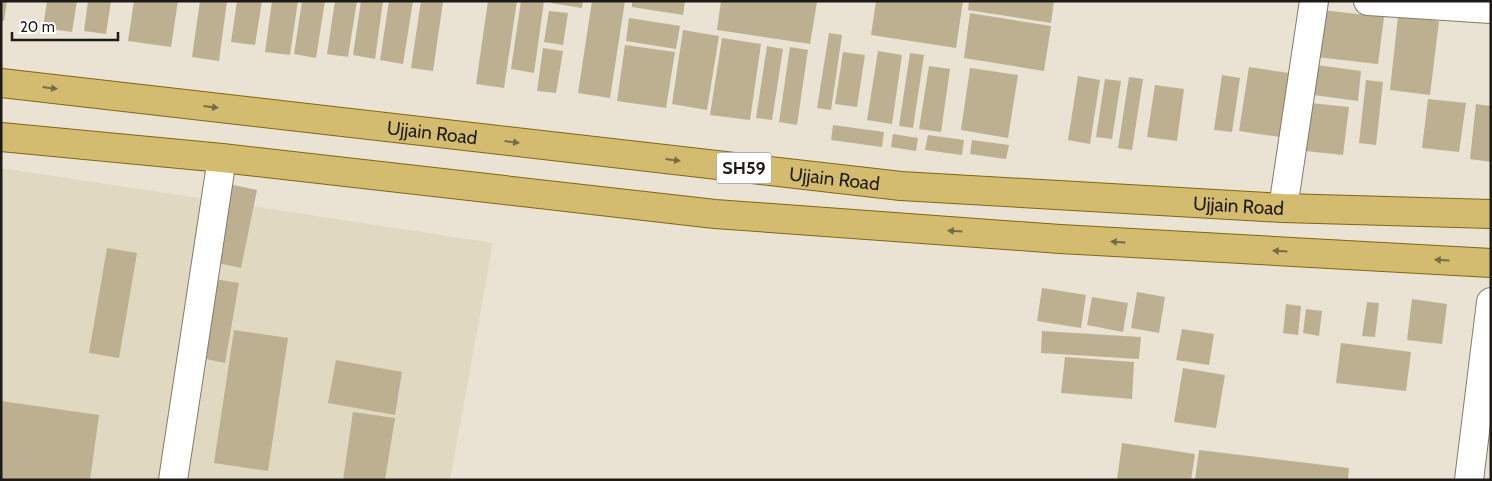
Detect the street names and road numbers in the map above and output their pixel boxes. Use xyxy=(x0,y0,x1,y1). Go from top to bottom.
street label: Ujjain Road xyxy=(386,116,479,149)
road number: SH59 xyxy=(716,152,772,184)
street label: Ujjain Road xyxy=(788,162,881,195)
street label: Ujjain Road xyxy=(1193,191,1285,220)

